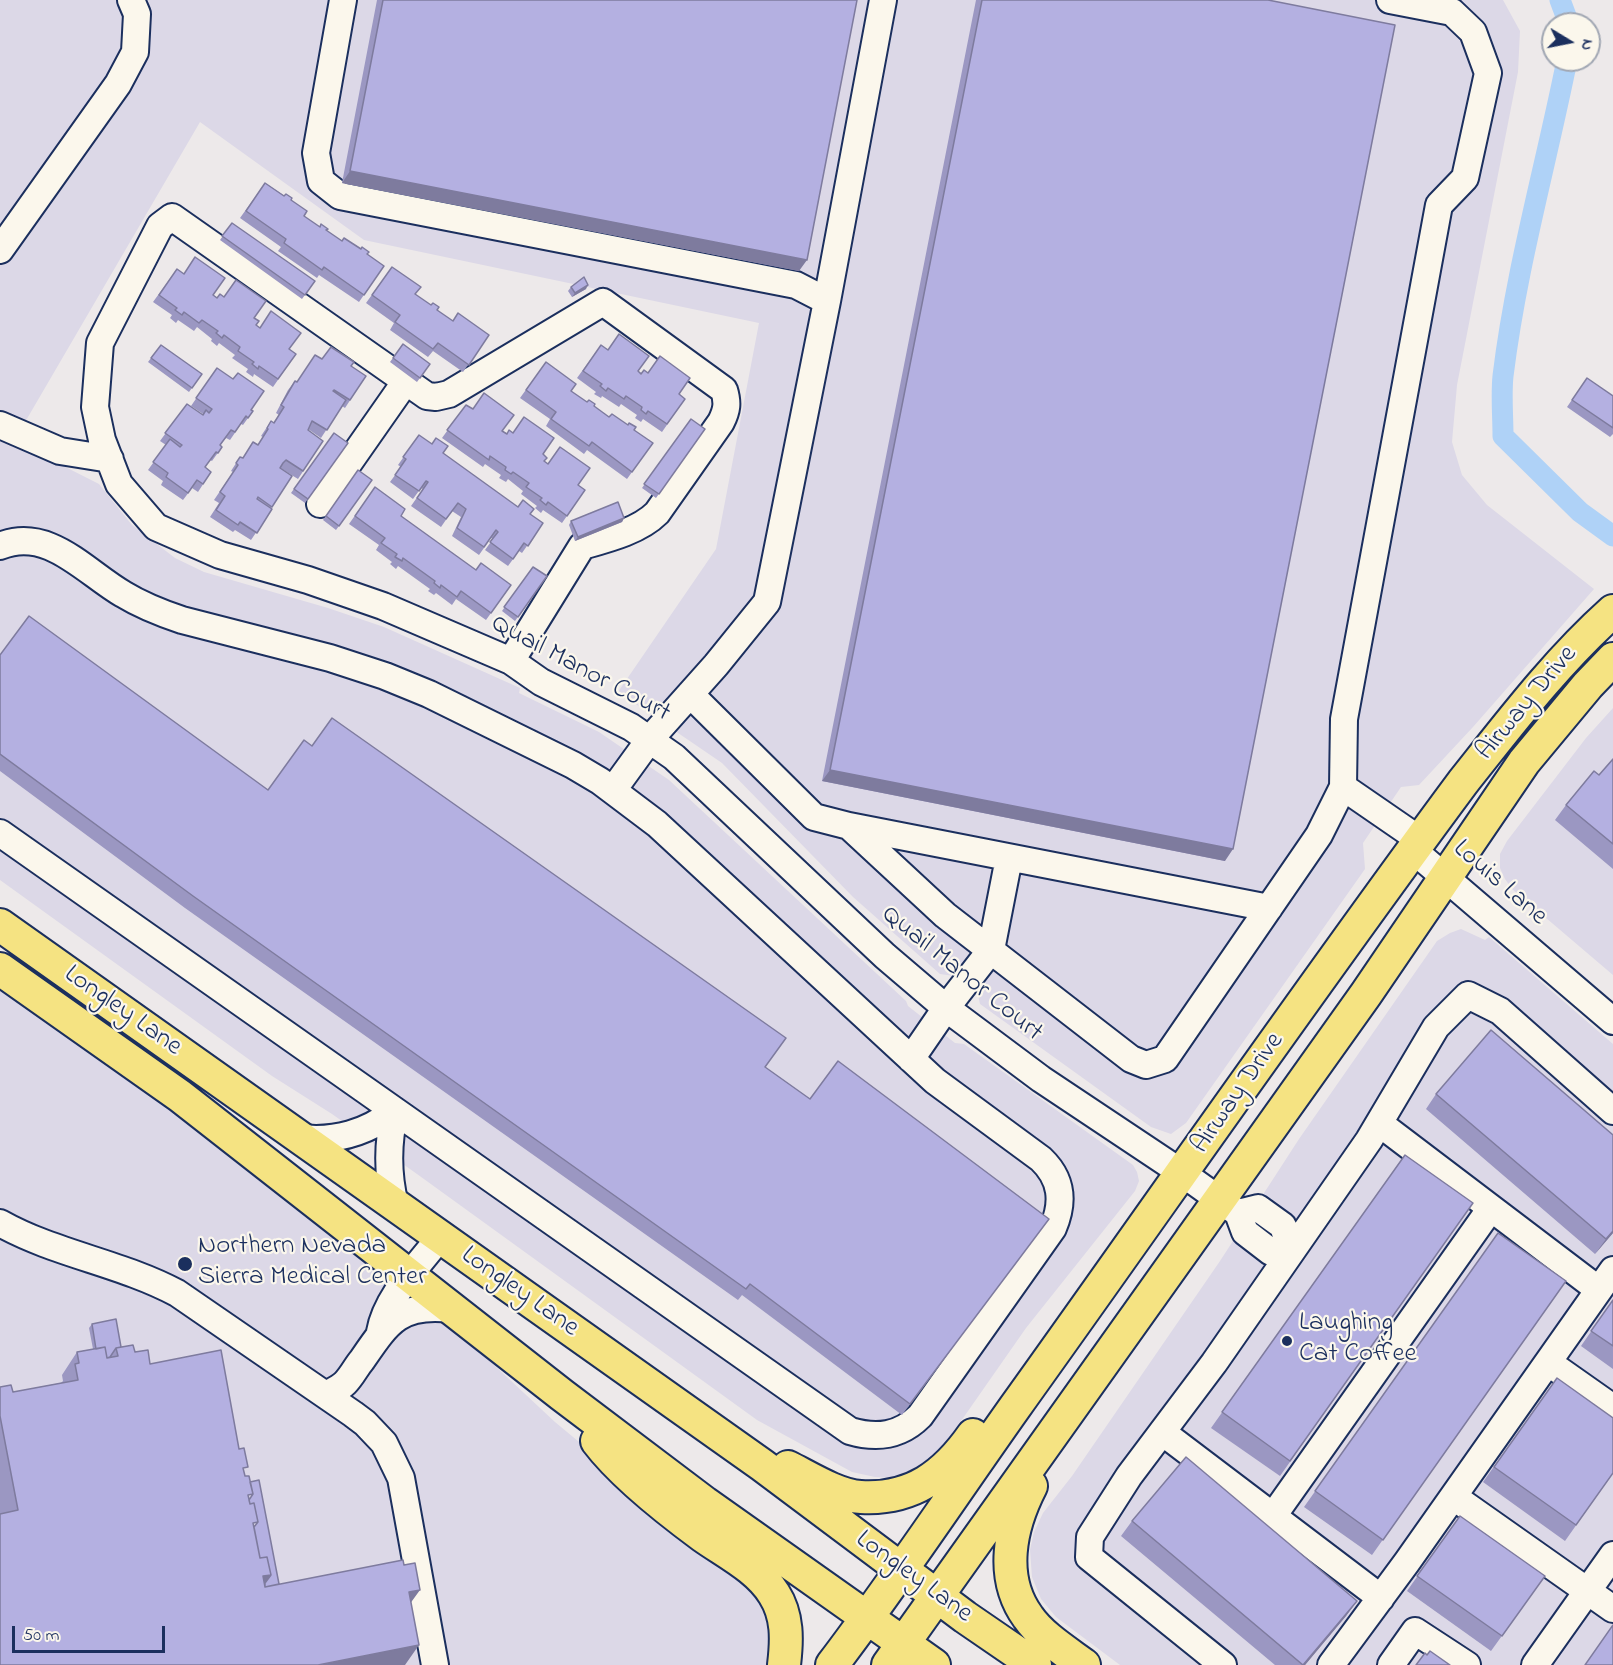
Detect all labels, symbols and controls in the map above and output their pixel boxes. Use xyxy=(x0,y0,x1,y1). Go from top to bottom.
north arrow xyxy=(1541,12,1601,72)
text: N xyxy=(1574,37,1600,52)
street label: Quail Manor Court xyxy=(485,609,675,731)
street label: Airway Drive xyxy=(1471,640,1585,768)
street label: Louis Lane xyxy=(1445,834,1553,934)
street label: Quail Manor Court xyxy=(874,900,1048,1050)
street label: Longley Lane xyxy=(57,960,187,1064)
street label: Airway Drive xyxy=(1185,1027,1293,1161)
place label: Northern Nevada Sierra Medical Center xyxy=(198,1232,427,1295)
street label: Longley Lane xyxy=(454,1241,584,1345)
marker: Northern Nevada Sierra Medical Center xyxy=(176,1255,194,1273)
place label: Laughing Cat Coffee xyxy=(1299,1309,1417,1372)
marker: Laughing Cat Coffee xyxy=(1280,1334,1294,1348)
street label: Longley Lane xyxy=(848,1525,978,1631)
scale bar xyxy=(15,1614,168,1652)
text: 50 m xyxy=(23,1623,60,1649)

